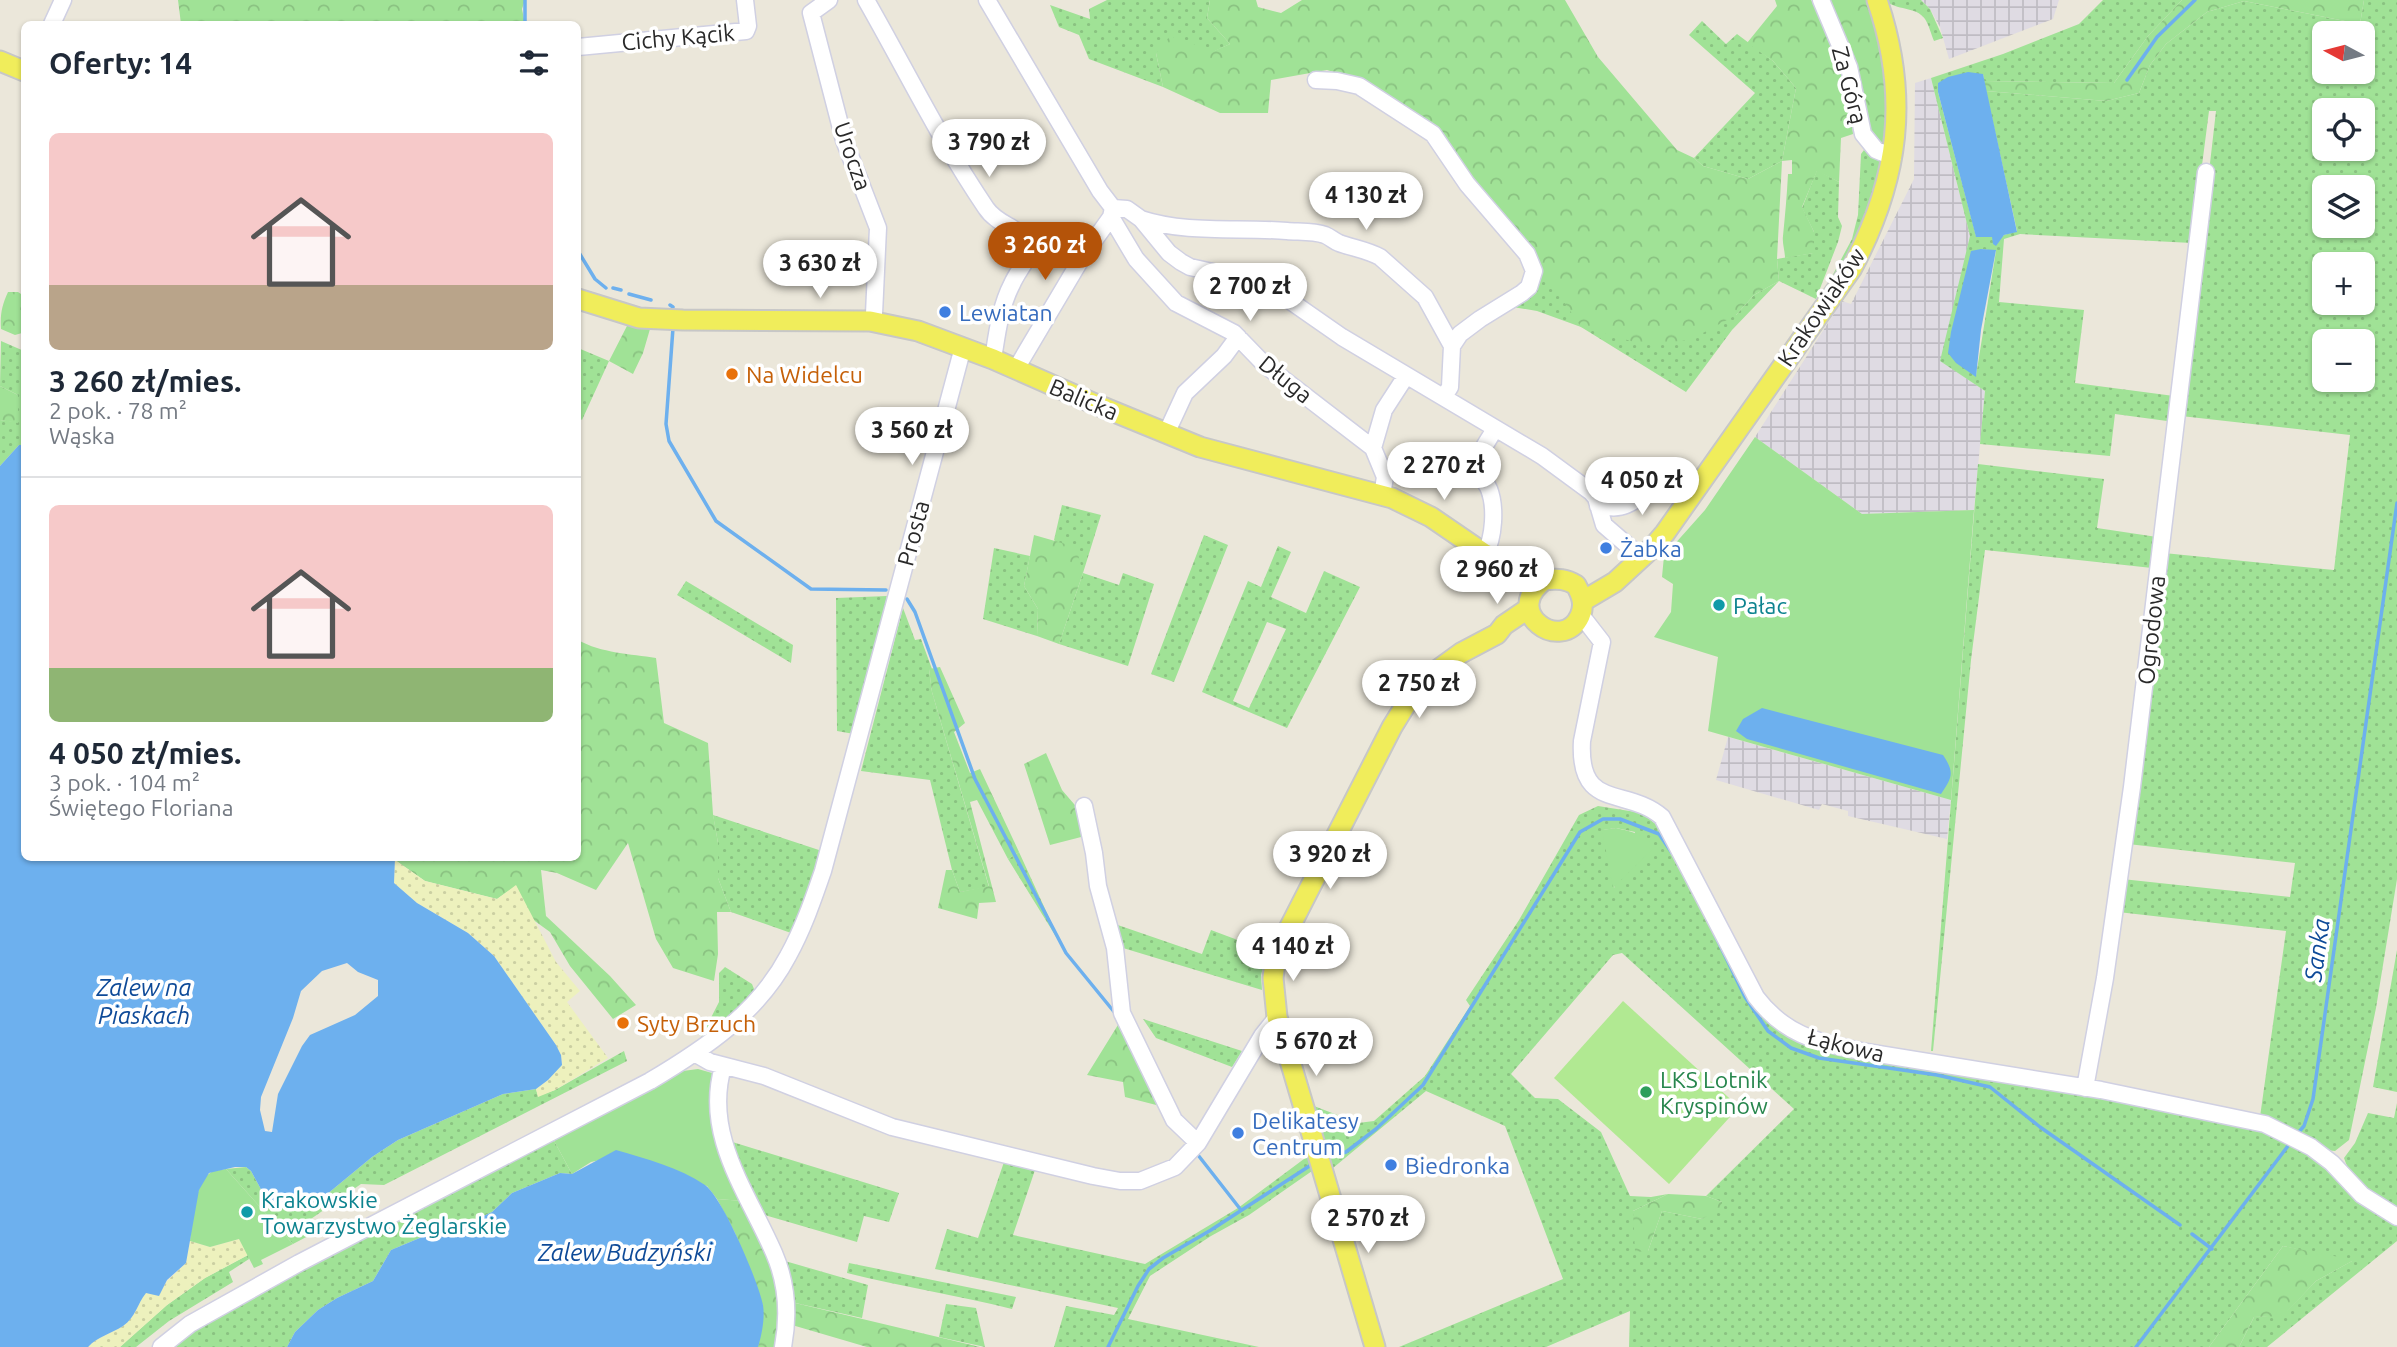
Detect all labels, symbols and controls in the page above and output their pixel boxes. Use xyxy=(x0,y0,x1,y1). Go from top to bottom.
street label: Cichy Kącik xyxy=(620,20,736,54)
north arrow xyxy=(2312,21,2375,84)
map controls xyxy=(2312,21,2375,392)
street label: Za Górą xyxy=(1828,43,1872,127)
icon: filters xyxy=(515,44,553,82)
text: Oferty: 14 xyxy=(49,46,192,80)
button: locate xyxy=(2312,98,2375,161)
street label: Urocza xyxy=(830,118,876,194)
pin: 3 790 zł xyxy=(917,120,1061,179)
text: 3 790 zł xyxy=(948,129,1030,154)
pin: 4 130 zł xyxy=(1294,173,1438,232)
button: layers xyxy=(2312,175,2375,238)
icon: home xyxy=(238,179,364,305)
text: 4 130 zł xyxy=(1325,182,1407,207)
pin: 3 260 zł xyxy=(973,222,1117,282)
text: 3 260 zł xyxy=(1004,232,1086,257)
pin: 3 630 zł xyxy=(748,240,892,300)
street label: Krakowiaków xyxy=(1772,243,1870,371)
text: 3 630 zł xyxy=(779,250,861,275)
button: + xyxy=(2312,252,2375,315)
pin: 2 700 zł xyxy=(1178,264,1322,323)
text: 2 700 zł xyxy=(1209,273,1291,298)
place label: Lewiatan xyxy=(959,300,1053,325)
marker: Lewiatan xyxy=(937,304,953,320)
button: − xyxy=(2312,329,2375,392)
street label: Długa xyxy=(1255,350,1317,408)
place label: Na Widelcu xyxy=(746,362,863,387)
text: 3 260 zł/mies. xyxy=(49,364,241,398)
marker: Na Widelcu xyxy=(724,366,740,382)
street label: Balicka xyxy=(1046,373,1122,425)
text: 2 pok. · 78 m² xyxy=(49,398,187,423)
pin: 3 560 zł xyxy=(840,407,984,467)
text: 3 560 zł xyxy=(871,417,953,442)
text: Wąska xyxy=(49,423,115,448)
pin: 2 270 zł xyxy=(1372,442,1516,502)
text: 2 270 zł xyxy=(1403,452,1485,477)
pin: 4 050 zł xyxy=(1570,458,1714,517)
text: 4 050 zł xyxy=(1601,467,1683,492)
street label: Prosta xyxy=(892,498,934,568)
place label: Żabka xyxy=(1620,536,1682,561)
marker: Żabka xyxy=(1598,540,1614,556)
pin: 2 960 zł xyxy=(1425,546,1569,606)
icon: home xyxy=(238,551,364,677)
text: 2 960 zł xyxy=(1456,556,1538,581)
street label: Ogrodowa xyxy=(2133,574,2169,686)
place label: Pałac xyxy=(1733,593,1787,618)
marker: Pałac xyxy=(1711,597,1727,613)
pin: 2 750 zł xyxy=(1347,660,1491,720)
text: 2 750 zł xyxy=(1378,670,1460,695)
text: 4 050 zł/mies. xyxy=(49,736,241,770)
text: 3 pok. · 104 m² xyxy=(49,770,200,795)
text: Świętego Floriana xyxy=(49,795,233,820)
pin: 3 920 zł xyxy=(1258,832,1402,891)
text: 3 920 zł xyxy=(1289,841,1371,866)
water label: Sanka xyxy=(2299,917,2335,984)
pin: 4 140 zł xyxy=(1221,923,1365,983)
text: 4 140 zł xyxy=(1252,933,1334,958)
water label: Zalew na Piaskach xyxy=(96,974,191,1029)
place label: Syty Brzuch xyxy=(637,1011,756,1036)
marker: Syty Brzuch xyxy=(615,1015,631,1031)
pin: 5 670 zł xyxy=(1244,1018,1388,1078)
street label: Łąkowa xyxy=(1805,1023,1887,1067)
text: 5 670 zł xyxy=(1275,1028,1357,1053)
place label: LKS Lotnik Kryspinów xyxy=(1660,1067,1768,1118)
marker: LKS Lotnik Kryspinów xyxy=(1638,1084,1654,1100)
place label: Delikatesy Centrum xyxy=(1252,1108,1359,1159)
marker: Delikatesy Centrum xyxy=(1230,1125,1246,1141)
place label: Biedronka xyxy=(1405,1153,1510,1178)
marker: Biedronka xyxy=(1383,1157,1399,1173)
place label: Krakowskie Towarzystwo Żeglarskie xyxy=(261,1187,507,1238)
pin: 2 570 zł xyxy=(1296,1196,1440,1255)
marker: Krakowskie Towarzystwo Żeglarskie xyxy=(239,1204,255,1220)
text: 2 570 zł xyxy=(1327,1205,1409,1230)
water label: Zalew Budzyński xyxy=(537,1239,713,1266)

